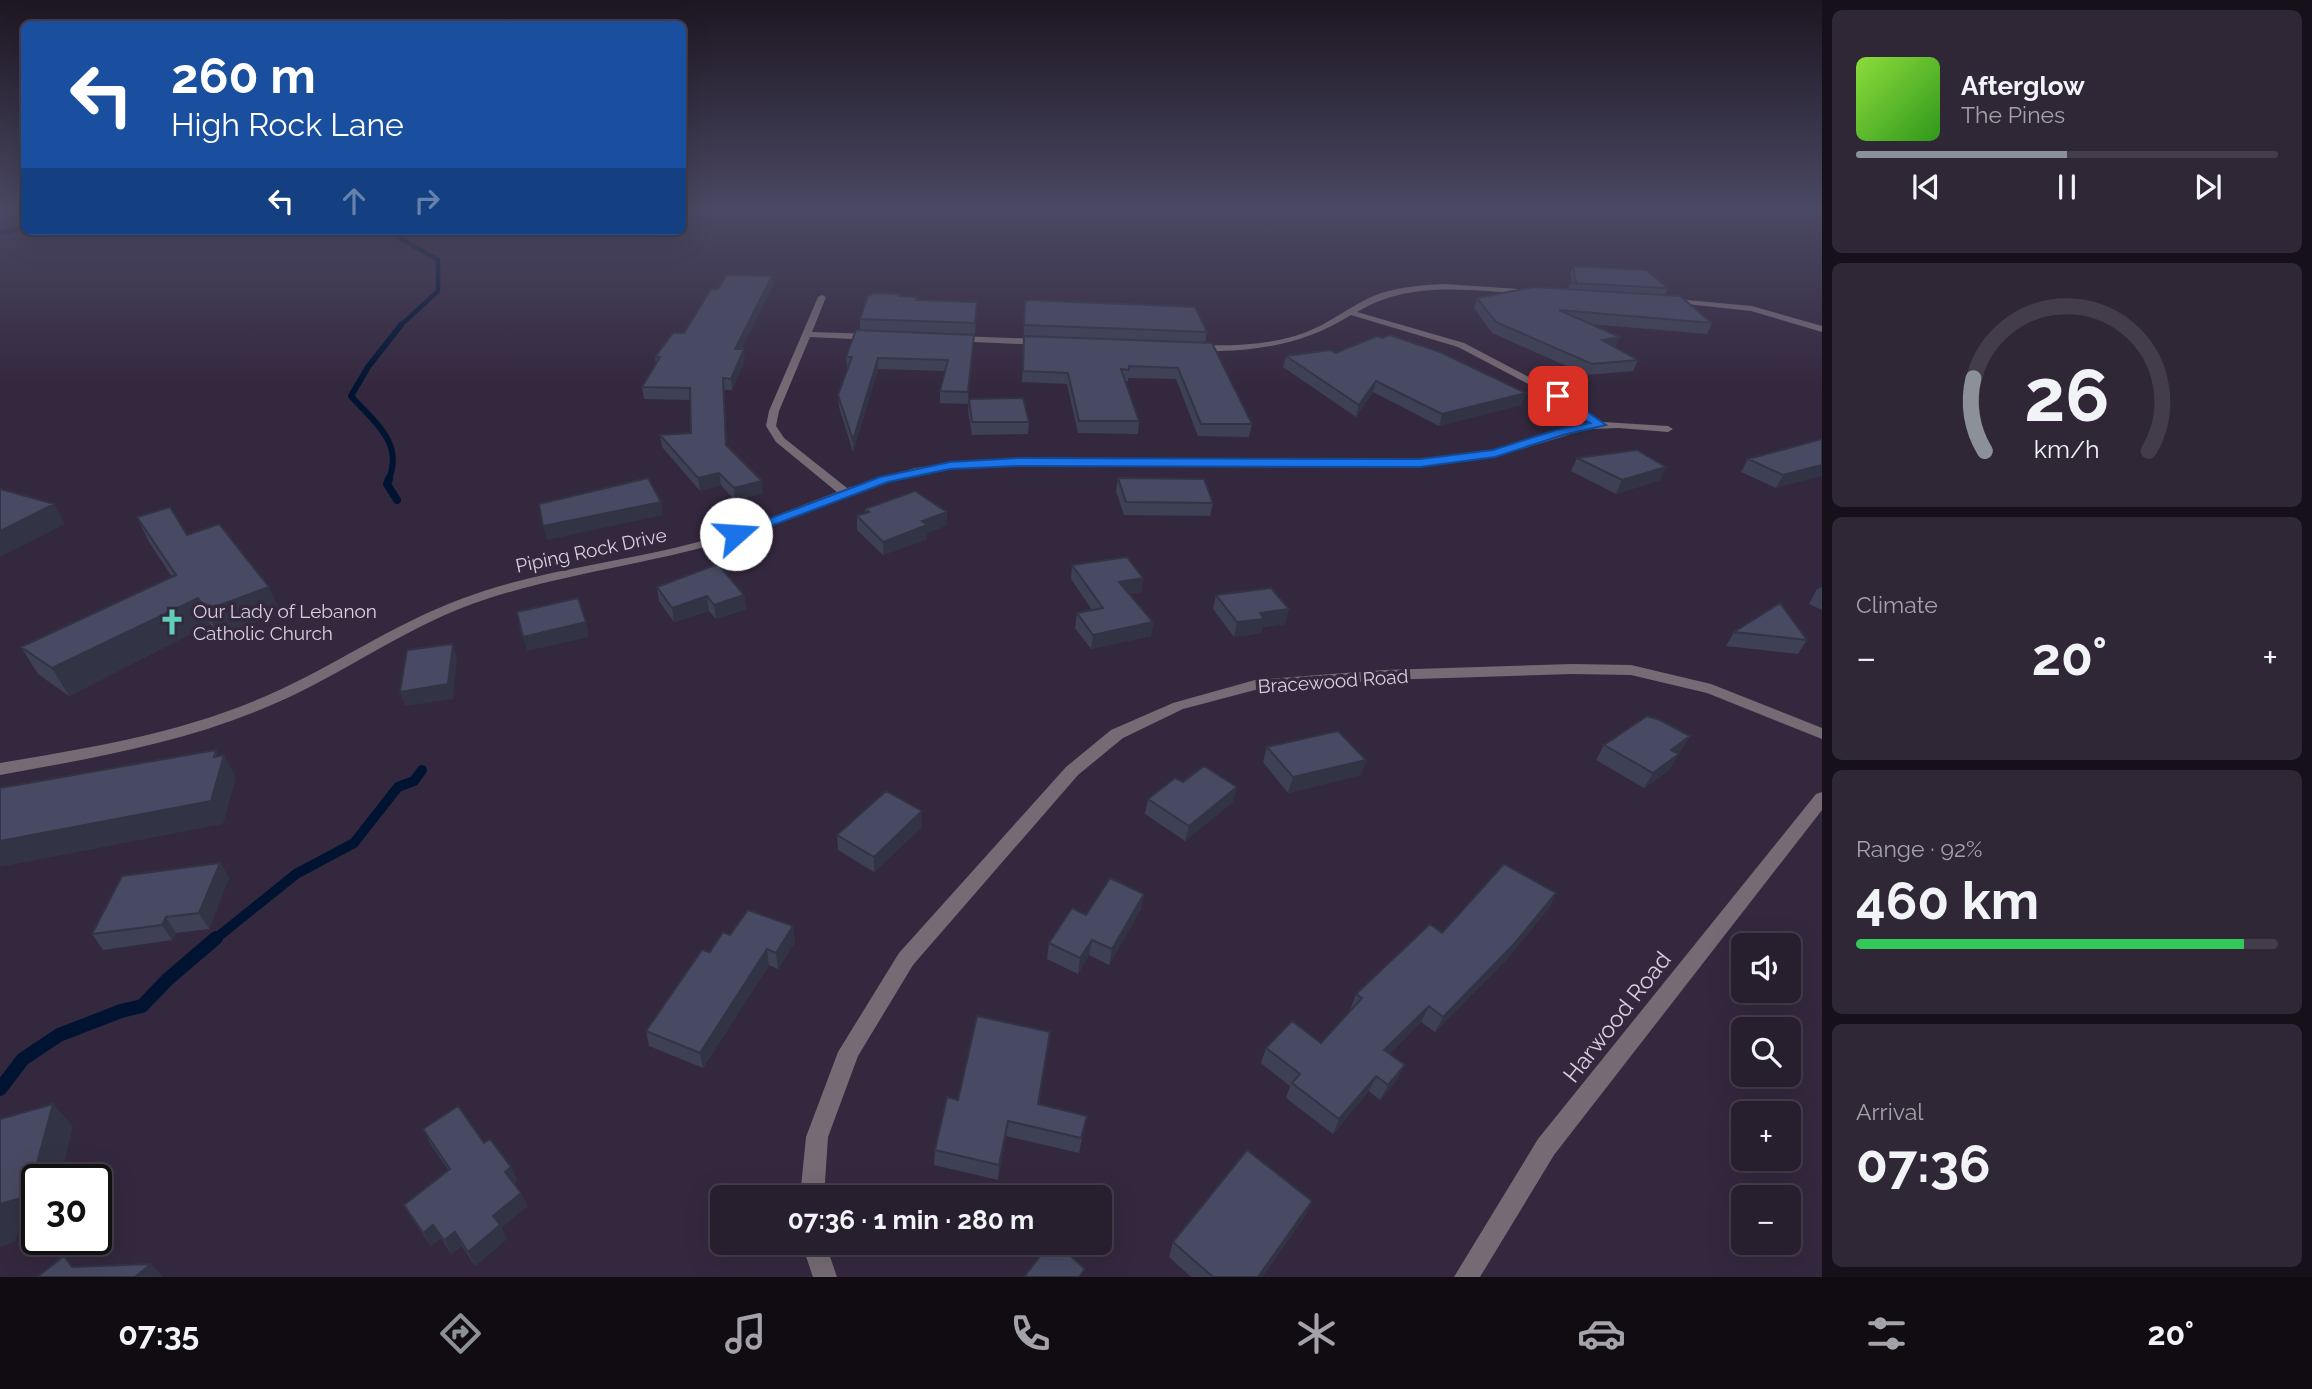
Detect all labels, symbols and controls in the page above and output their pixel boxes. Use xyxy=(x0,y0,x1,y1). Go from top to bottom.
text: 260 m xyxy=(171,47,316,104)
icon: left xyxy=(56,49,147,140)
text: Afterglow xyxy=(1961,71,2085,101)
text: The Pines xyxy=(1961,101,2065,128)
text: High Rock Lane xyxy=(171,106,404,143)
icon: previous xyxy=(1907,168,1945,206)
icon: pause xyxy=(2048,168,2086,206)
icon: next xyxy=(2189,168,2227,206)
icon: left xyxy=(262,182,300,220)
icon: ahead xyxy=(335,182,373,220)
icon: right xyxy=(408,182,446,220)
text: 26 xyxy=(2024,354,2110,439)
pin xyxy=(1528,366,1588,426)
icon: arrive xyxy=(1539,377,1577,415)
text: km/h xyxy=(2034,434,2100,464)
position arrow xyxy=(699,497,773,571)
street label: Piping Rock Drive xyxy=(514,523,668,577)
text: Climate xyxy=(1856,591,1938,618)
place label: Our Lady of Lebanon Catholic Church xyxy=(193,600,377,644)
church icon: Our Lady of Lebanon Catholic Church xyxy=(157,607,187,637)
text: 20° xyxy=(2032,626,2107,687)
text: − xyxy=(1856,635,1876,680)
text: + xyxy=(2262,635,2278,680)
street label: Bracewood Road xyxy=(1257,665,1409,697)
text: Range · 92% xyxy=(1856,835,1982,862)
text: 460 km xyxy=(1856,870,2039,931)
map controls xyxy=(1731,933,1801,1255)
button: sound xyxy=(1731,933,1801,1003)
street label: Harwood Road xyxy=(1557,946,1676,1087)
button: search xyxy=(1731,1017,1801,1087)
text: Arrival xyxy=(1856,1098,1923,1125)
button: + xyxy=(1731,1101,1801,1171)
text: 07:36 xyxy=(1856,1133,1991,1194)
speed limit sign: 30 xyxy=(21,1164,112,1255)
button: − xyxy=(1731,1185,1801,1255)
text: 07:36 · 1 min · 280 m xyxy=(788,1205,1034,1235)
icon: directions xyxy=(436,1309,485,1358)
icon: music xyxy=(721,1309,770,1358)
icon: phone xyxy=(1006,1309,1055,1358)
icon: climate xyxy=(1292,1309,1341,1358)
icon: car xyxy=(1577,1309,1626,1358)
icon: filters xyxy=(1862,1309,1911,1358)
text: 07:35 xyxy=(118,1315,199,1352)
text: 20° xyxy=(2147,1315,2194,1352)

